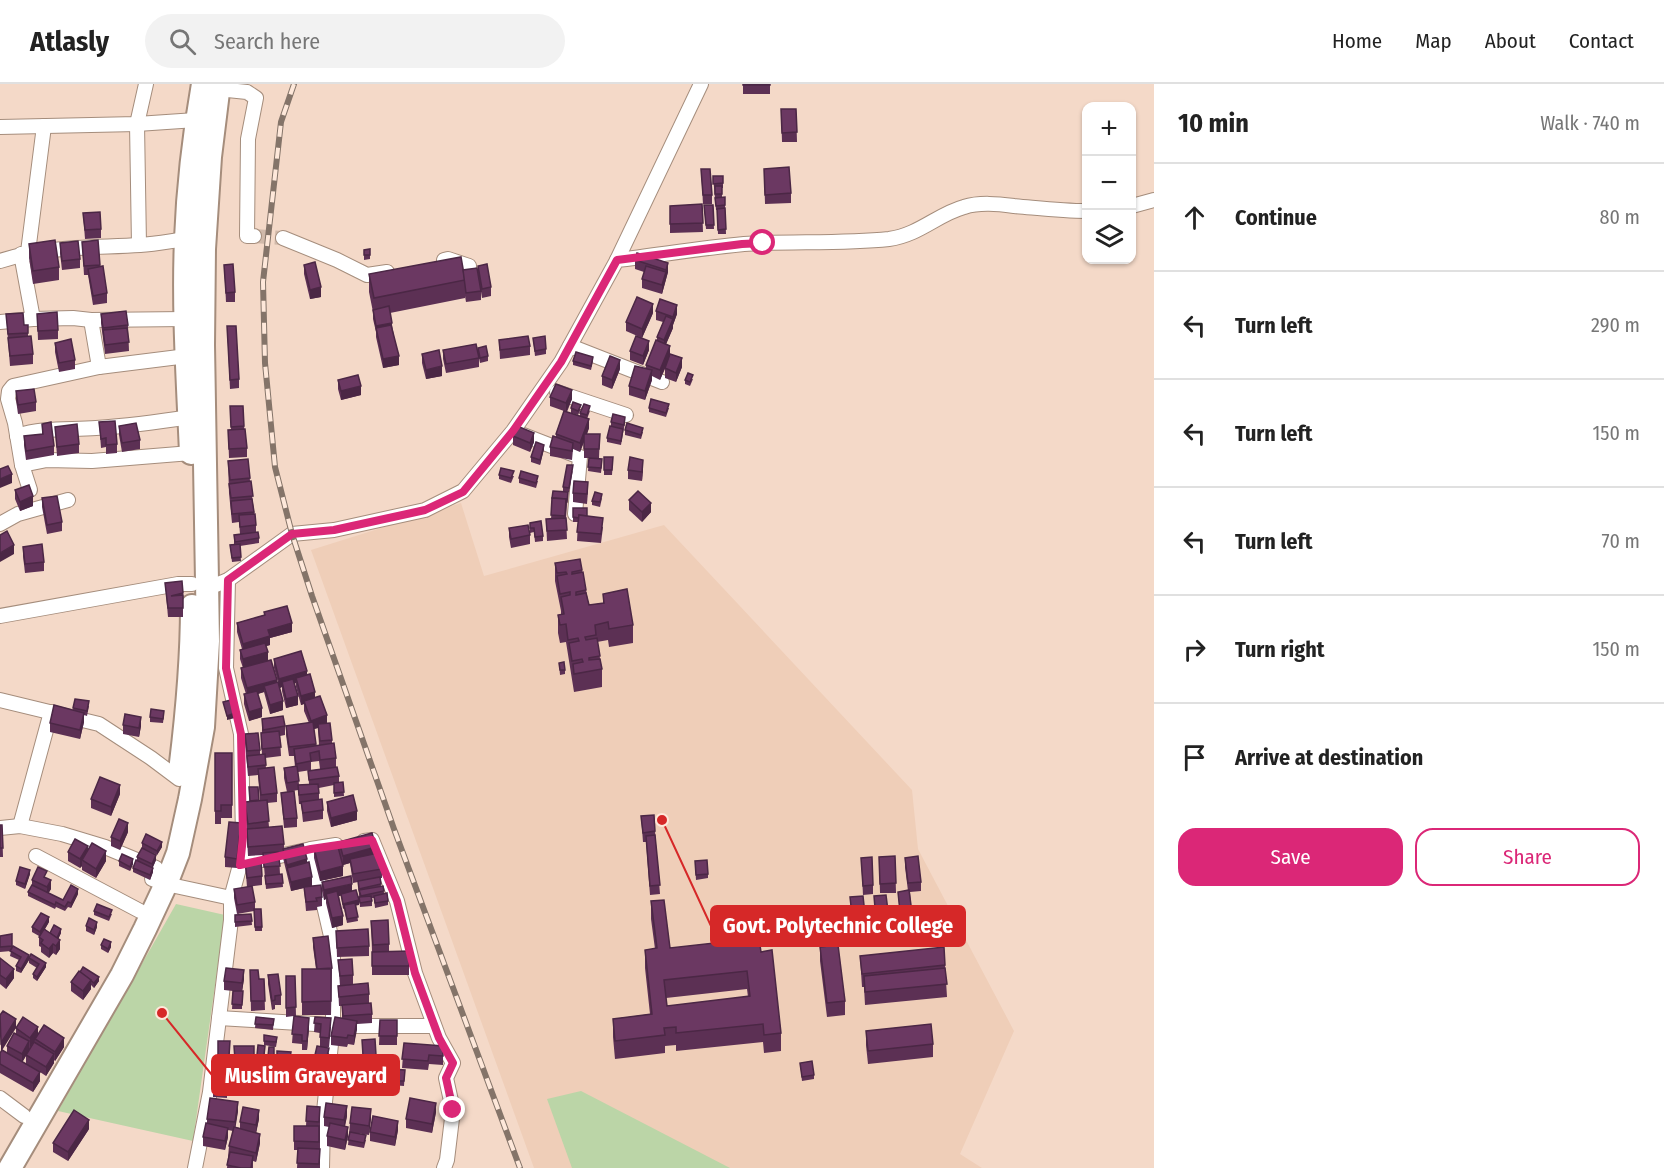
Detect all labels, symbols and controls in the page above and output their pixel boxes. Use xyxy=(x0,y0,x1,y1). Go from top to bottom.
search box xyxy=(145,14,565,68)
text: Atlasly xyxy=(30,25,109,58)
icon: search xyxy=(166,25,199,58)
text: Search here xyxy=(214,28,320,55)
text: Home xyxy=(1332,28,1382,54)
text: Map xyxy=(1415,28,1452,54)
text: About xyxy=(1485,28,1536,54)
text: Contact xyxy=(1569,28,1634,54)
map controls xyxy=(1082,102,1136,264)
button: + xyxy=(1082,102,1136,156)
text: 10 min xyxy=(1178,108,1249,139)
text: Walk · 740 m xyxy=(1540,111,1640,135)
button: − xyxy=(1082,156,1136,210)
icon: ahead xyxy=(1178,201,1211,234)
text: Continue xyxy=(1235,204,1317,231)
text: 80 m xyxy=(1600,205,1640,229)
button: layers xyxy=(1082,210,1136,264)
route start xyxy=(749,229,775,255)
icon: left xyxy=(1178,309,1211,342)
text: Turn left xyxy=(1235,312,1313,339)
text: 290 m xyxy=(1591,313,1640,337)
icon: left xyxy=(1178,417,1211,450)
text: Turn left xyxy=(1235,420,1313,447)
text: 150 m xyxy=(1593,421,1640,445)
icon: left xyxy=(1178,525,1211,558)
text: Turn left xyxy=(1235,528,1313,555)
text: 70 m xyxy=(1602,529,1640,553)
icon: right xyxy=(1178,633,1211,666)
text: Turn right xyxy=(1235,636,1324,663)
text: 150 m xyxy=(1593,637,1640,661)
icon: arrive xyxy=(1178,741,1211,774)
text: Arrive at destination xyxy=(1235,744,1423,771)
button: Save xyxy=(1178,828,1403,886)
button: Share xyxy=(1415,828,1640,886)
callout: Govt. Polytechnic College xyxy=(711,906,965,946)
text: Govt. Polytechnic College xyxy=(723,912,953,939)
callout: Muslim Graveyard xyxy=(212,1055,399,1095)
text: Muslim Graveyard xyxy=(225,1062,387,1089)
route end xyxy=(439,1096,465,1122)

